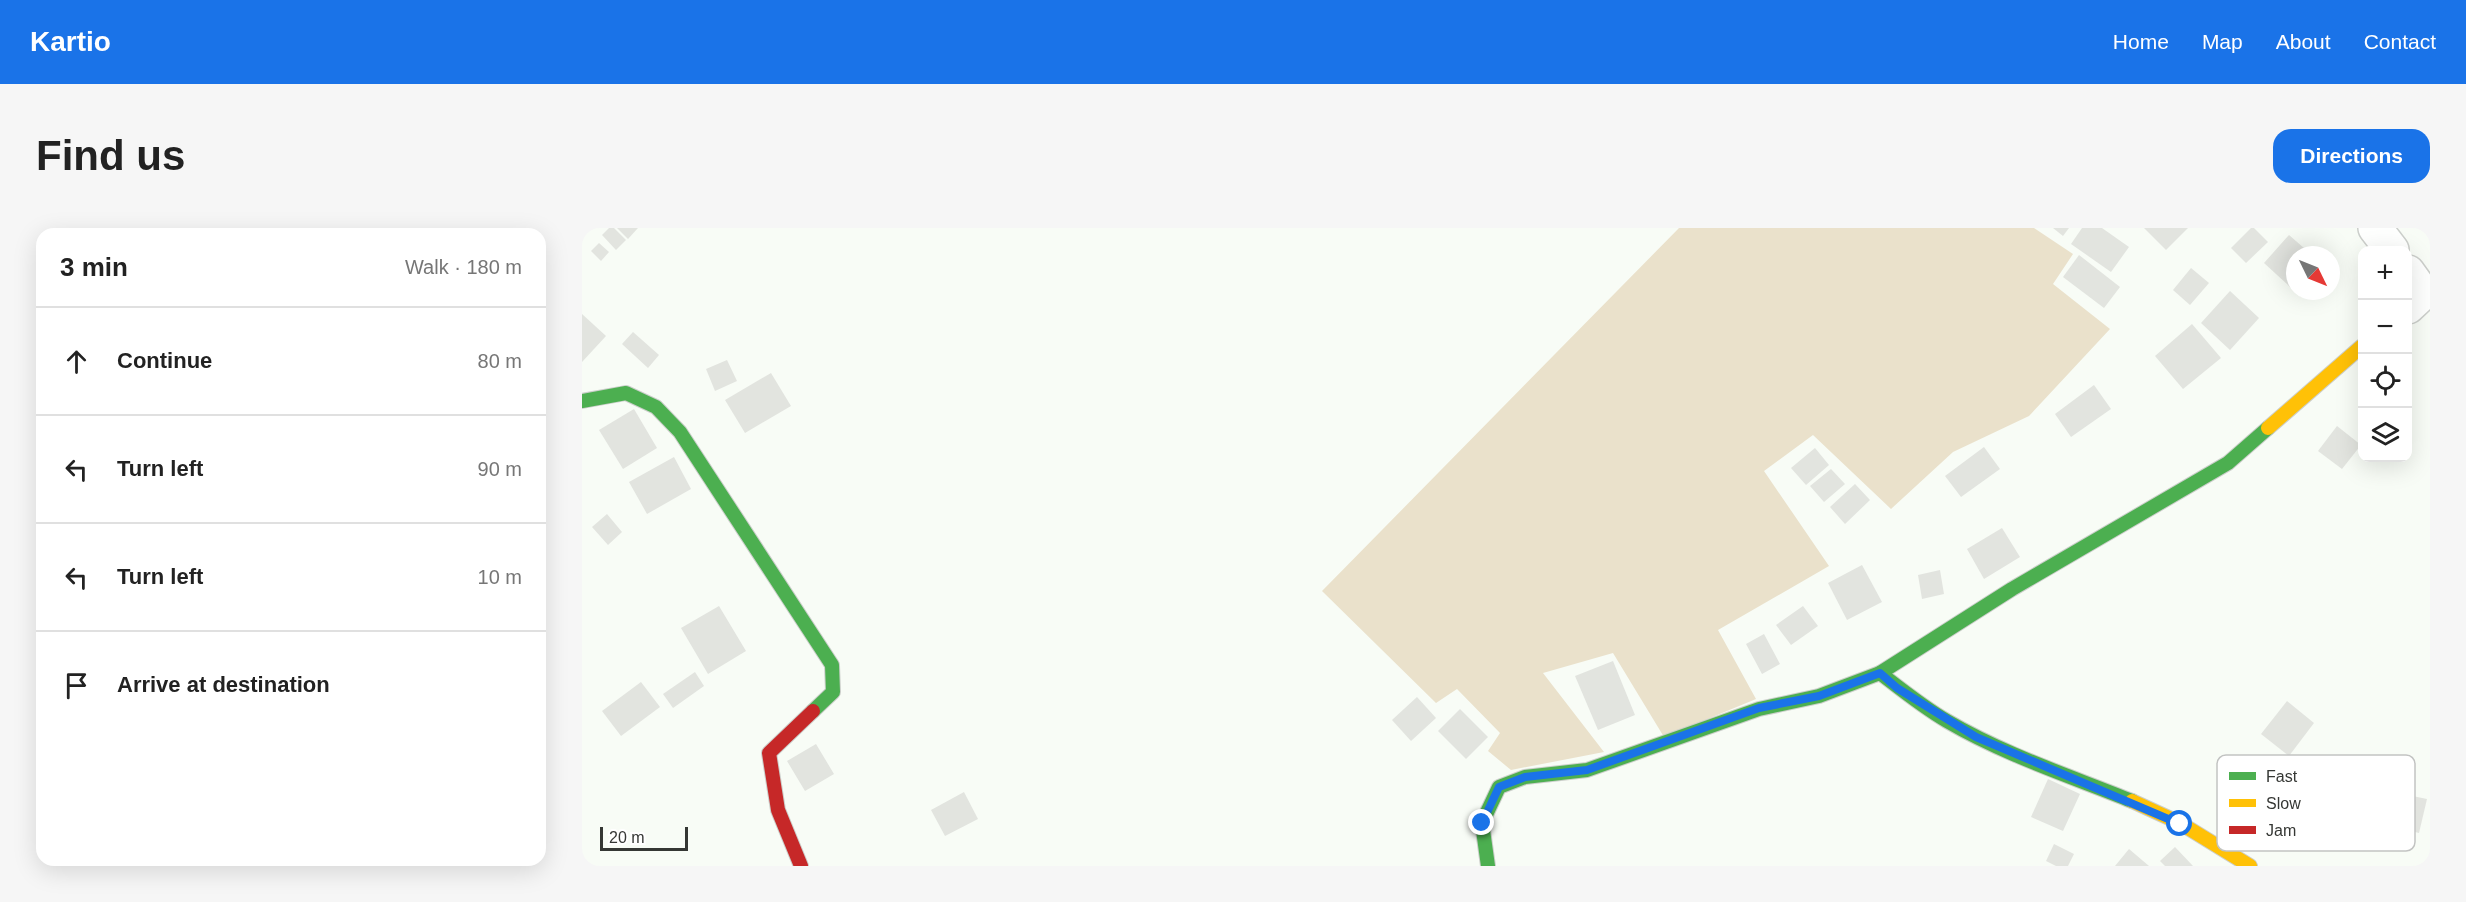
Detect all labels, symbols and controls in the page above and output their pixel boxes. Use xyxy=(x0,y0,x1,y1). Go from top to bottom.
text: Kartio xyxy=(30,26,111,57)
text: Home xyxy=(2113,30,2169,53)
text: Map xyxy=(2202,30,2243,53)
text: About xyxy=(2276,30,2331,53)
text: Contact xyxy=(2364,30,2436,53)
button: Directions xyxy=(2273,129,2430,183)
text: Find us xyxy=(36,132,185,179)
north arrow xyxy=(2286,246,2340,300)
map controls xyxy=(2358,246,2412,462)
button: + xyxy=(2358,246,2412,300)
text: 3 min xyxy=(60,252,128,282)
text: Walk · 180 m xyxy=(405,256,522,278)
button: − xyxy=(2358,300,2412,354)
icon: ahead xyxy=(60,345,93,378)
text: Continue xyxy=(117,348,212,373)
text: 80 m xyxy=(478,350,522,372)
button: locate xyxy=(2358,354,2412,408)
button: layers xyxy=(2358,408,2412,462)
icon: left xyxy=(60,453,93,486)
text: Turn left xyxy=(117,456,203,481)
text: 90 m xyxy=(478,458,522,480)
icon: left xyxy=(60,561,93,594)
text: Turn left xyxy=(117,564,203,589)
text: 10 m xyxy=(478,566,522,588)
icon: arrive xyxy=(60,669,93,702)
text: Arrive at destination xyxy=(117,672,330,697)
legend xyxy=(2217,755,2415,851)
text: Fast xyxy=(2266,768,2298,785)
text: Slow xyxy=(2266,795,2301,812)
route end xyxy=(1468,809,1494,835)
route start xyxy=(2166,810,2192,836)
text: Jam xyxy=(2266,822,2296,839)
scale bar xyxy=(600,824,688,852)
text: 20 m xyxy=(609,829,645,846)

